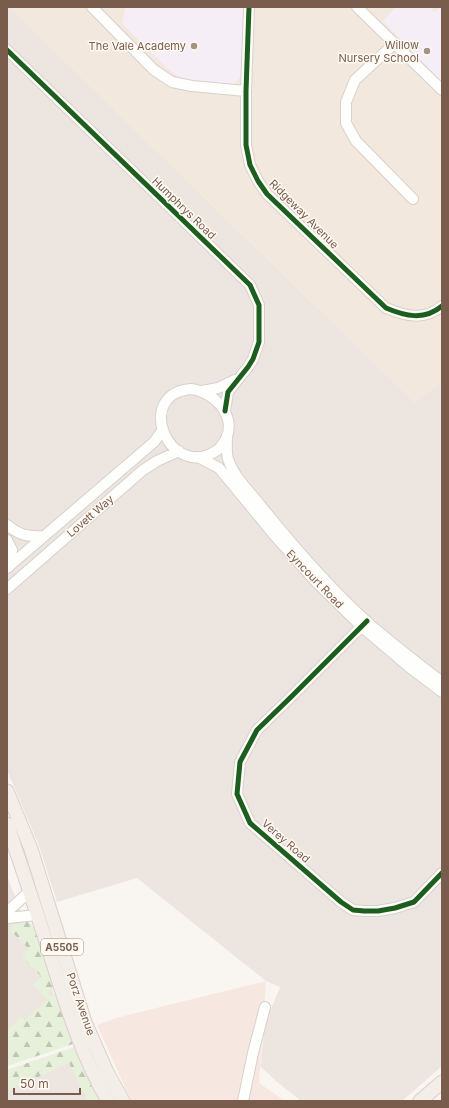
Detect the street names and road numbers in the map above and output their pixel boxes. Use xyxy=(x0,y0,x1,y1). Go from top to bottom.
street label: Humphrys Road xyxy=(149,174,219,242)
street label: Ridgeway Avenue xyxy=(266,176,342,252)
street label: Lovett Way xyxy=(64,492,116,540)
street label: Eyncourt Road xyxy=(283,547,347,611)
street label: Verey Road xyxy=(259,816,313,866)
road number: A5505 xyxy=(41,939,83,955)
street label: Porz Avenue xyxy=(64,971,98,1037)

